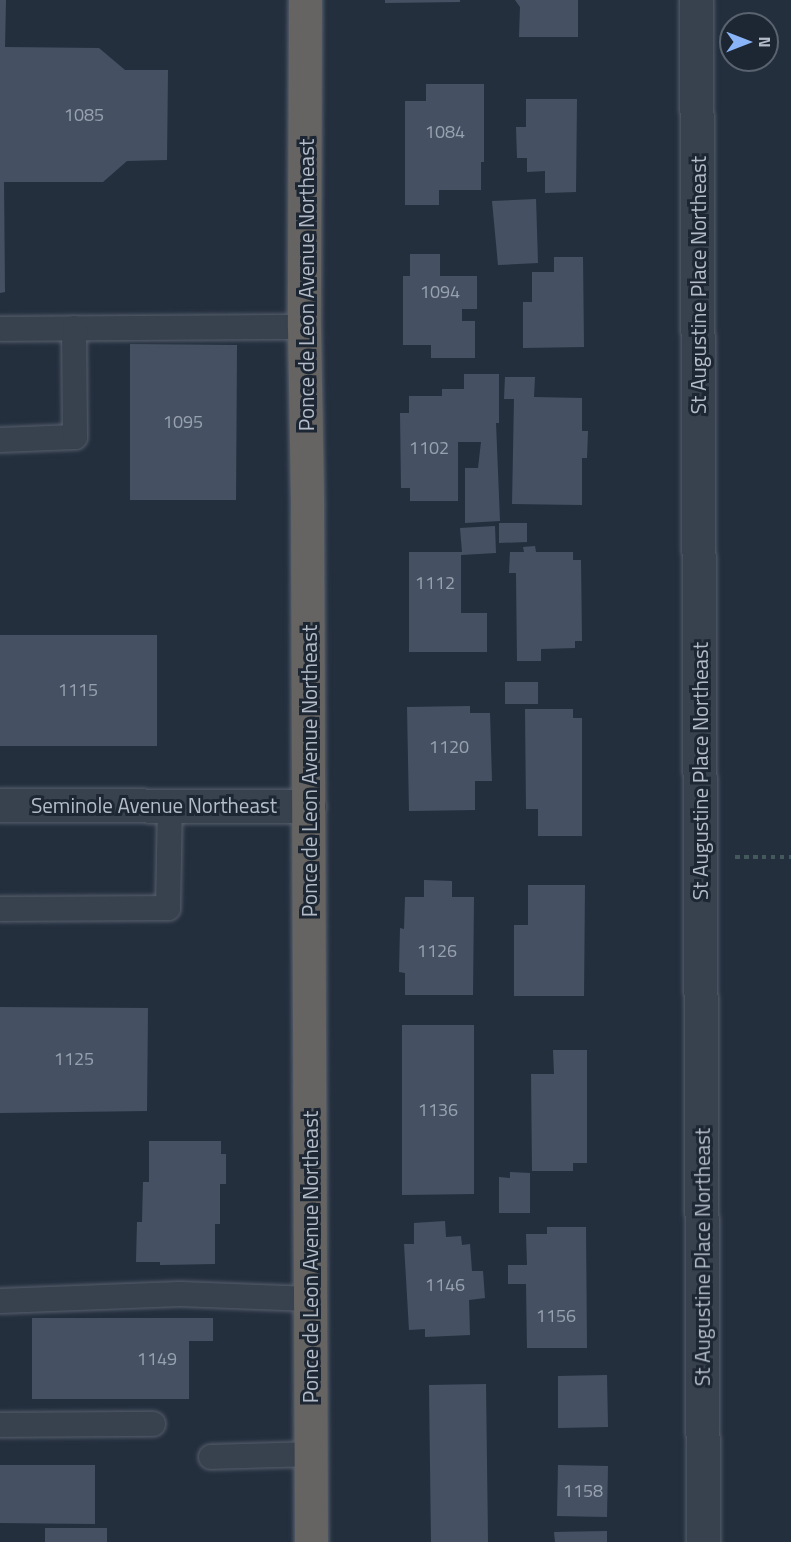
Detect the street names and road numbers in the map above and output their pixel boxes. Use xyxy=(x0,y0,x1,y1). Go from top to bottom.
street label: Ponce de Leon Avenue Northeast xyxy=(293,139,319,431)
street label: St Augustine Place Northeast xyxy=(685,156,711,414)
street label: Ponce de Leon Avenue Northeast xyxy=(296,625,322,917)
street label: St Augustine Place Northeast xyxy=(687,642,713,900)
street label: Seminole Avenue Northeast xyxy=(31,792,277,818)
street label: Ponce de Leon Avenue Northeast xyxy=(297,1111,323,1403)
street label: St Augustine Place Northeast xyxy=(689,1128,715,1386)

